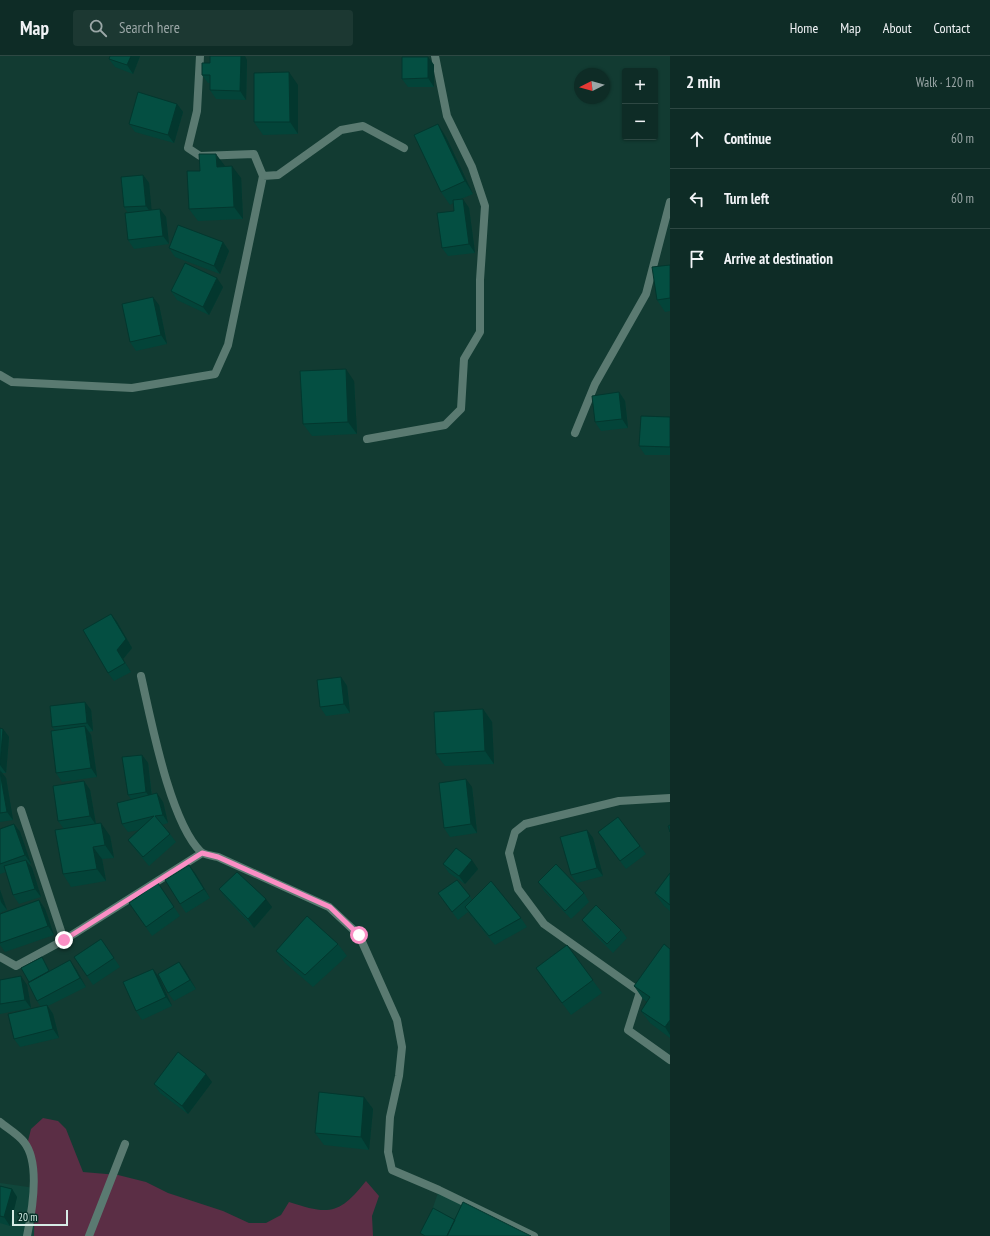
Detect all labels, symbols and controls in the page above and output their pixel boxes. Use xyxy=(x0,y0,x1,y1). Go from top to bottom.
search box xyxy=(73,10,353,46)
text: Map xyxy=(20,16,49,40)
icon: search xyxy=(87,17,109,39)
text: Search here xyxy=(119,18,180,37)
text: Home xyxy=(790,19,818,37)
text: Map xyxy=(840,19,861,37)
text: About xyxy=(883,19,912,37)
text: Contact xyxy=(934,19,970,37)
north arrow xyxy=(574,68,610,104)
map controls xyxy=(622,68,658,140)
button: + xyxy=(622,68,658,104)
text: 2 min xyxy=(686,71,720,93)
text: Walk · 120 m xyxy=(916,74,974,91)
button: − xyxy=(622,104,658,140)
icon: ahead xyxy=(686,128,708,150)
text: Continue xyxy=(724,129,771,148)
text: 60 m xyxy=(951,130,974,147)
icon: left xyxy=(686,188,708,210)
text: Turn left xyxy=(724,189,769,208)
text: 60 m xyxy=(951,190,974,207)
icon: arrive xyxy=(686,248,708,270)
text: Arrive at destination xyxy=(724,249,833,268)
route start xyxy=(350,926,368,944)
route end xyxy=(55,931,73,949)
scale bar xyxy=(12,1208,68,1227)
text: 20 m xyxy=(18,1210,37,1224)

